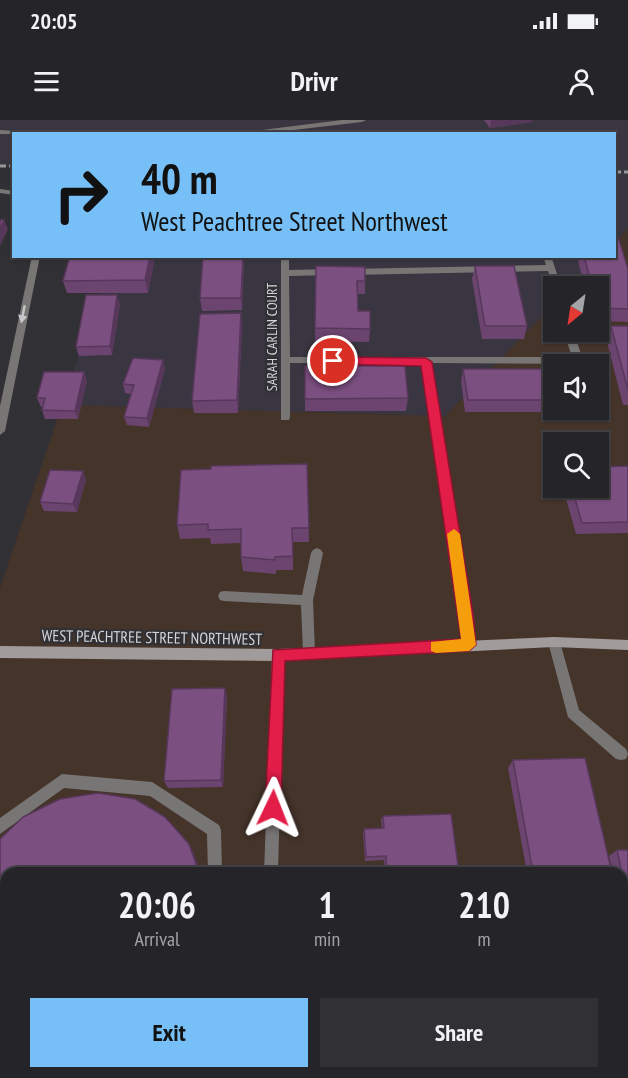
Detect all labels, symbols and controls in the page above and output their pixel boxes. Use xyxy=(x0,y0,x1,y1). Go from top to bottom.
text: 20:05 xyxy=(30,7,78,35)
text: Drivr xyxy=(290,64,338,98)
icon: menu xyxy=(30,65,63,98)
icon: person xyxy=(565,65,598,98)
text: 40 m xyxy=(141,151,218,206)
icon: right xyxy=(42,156,120,234)
text: West Peachtree Street Northwest xyxy=(141,204,448,238)
north arrow xyxy=(543,276,609,342)
map controls xyxy=(543,276,609,498)
street label: SARAH CARLIN COURT xyxy=(263,282,281,391)
one-way arrow xyxy=(18,304,28,323)
pin xyxy=(307,335,358,386)
icon: arrive xyxy=(316,344,349,377)
button: sound xyxy=(543,354,609,420)
button: search xyxy=(543,432,609,498)
street label: WEST PEACHTREE STREET NORTHWEST xyxy=(41,625,263,649)
position arrow xyxy=(241,776,305,840)
text: 20:06 xyxy=(118,881,196,928)
text: 1 xyxy=(318,881,336,928)
text: 210 xyxy=(458,881,510,928)
text: Arrival xyxy=(134,926,180,952)
text: min xyxy=(314,926,340,952)
text: m xyxy=(478,926,491,952)
button: Exit xyxy=(30,998,308,1067)
button: Share xyxy=(320,998,598,1067)

